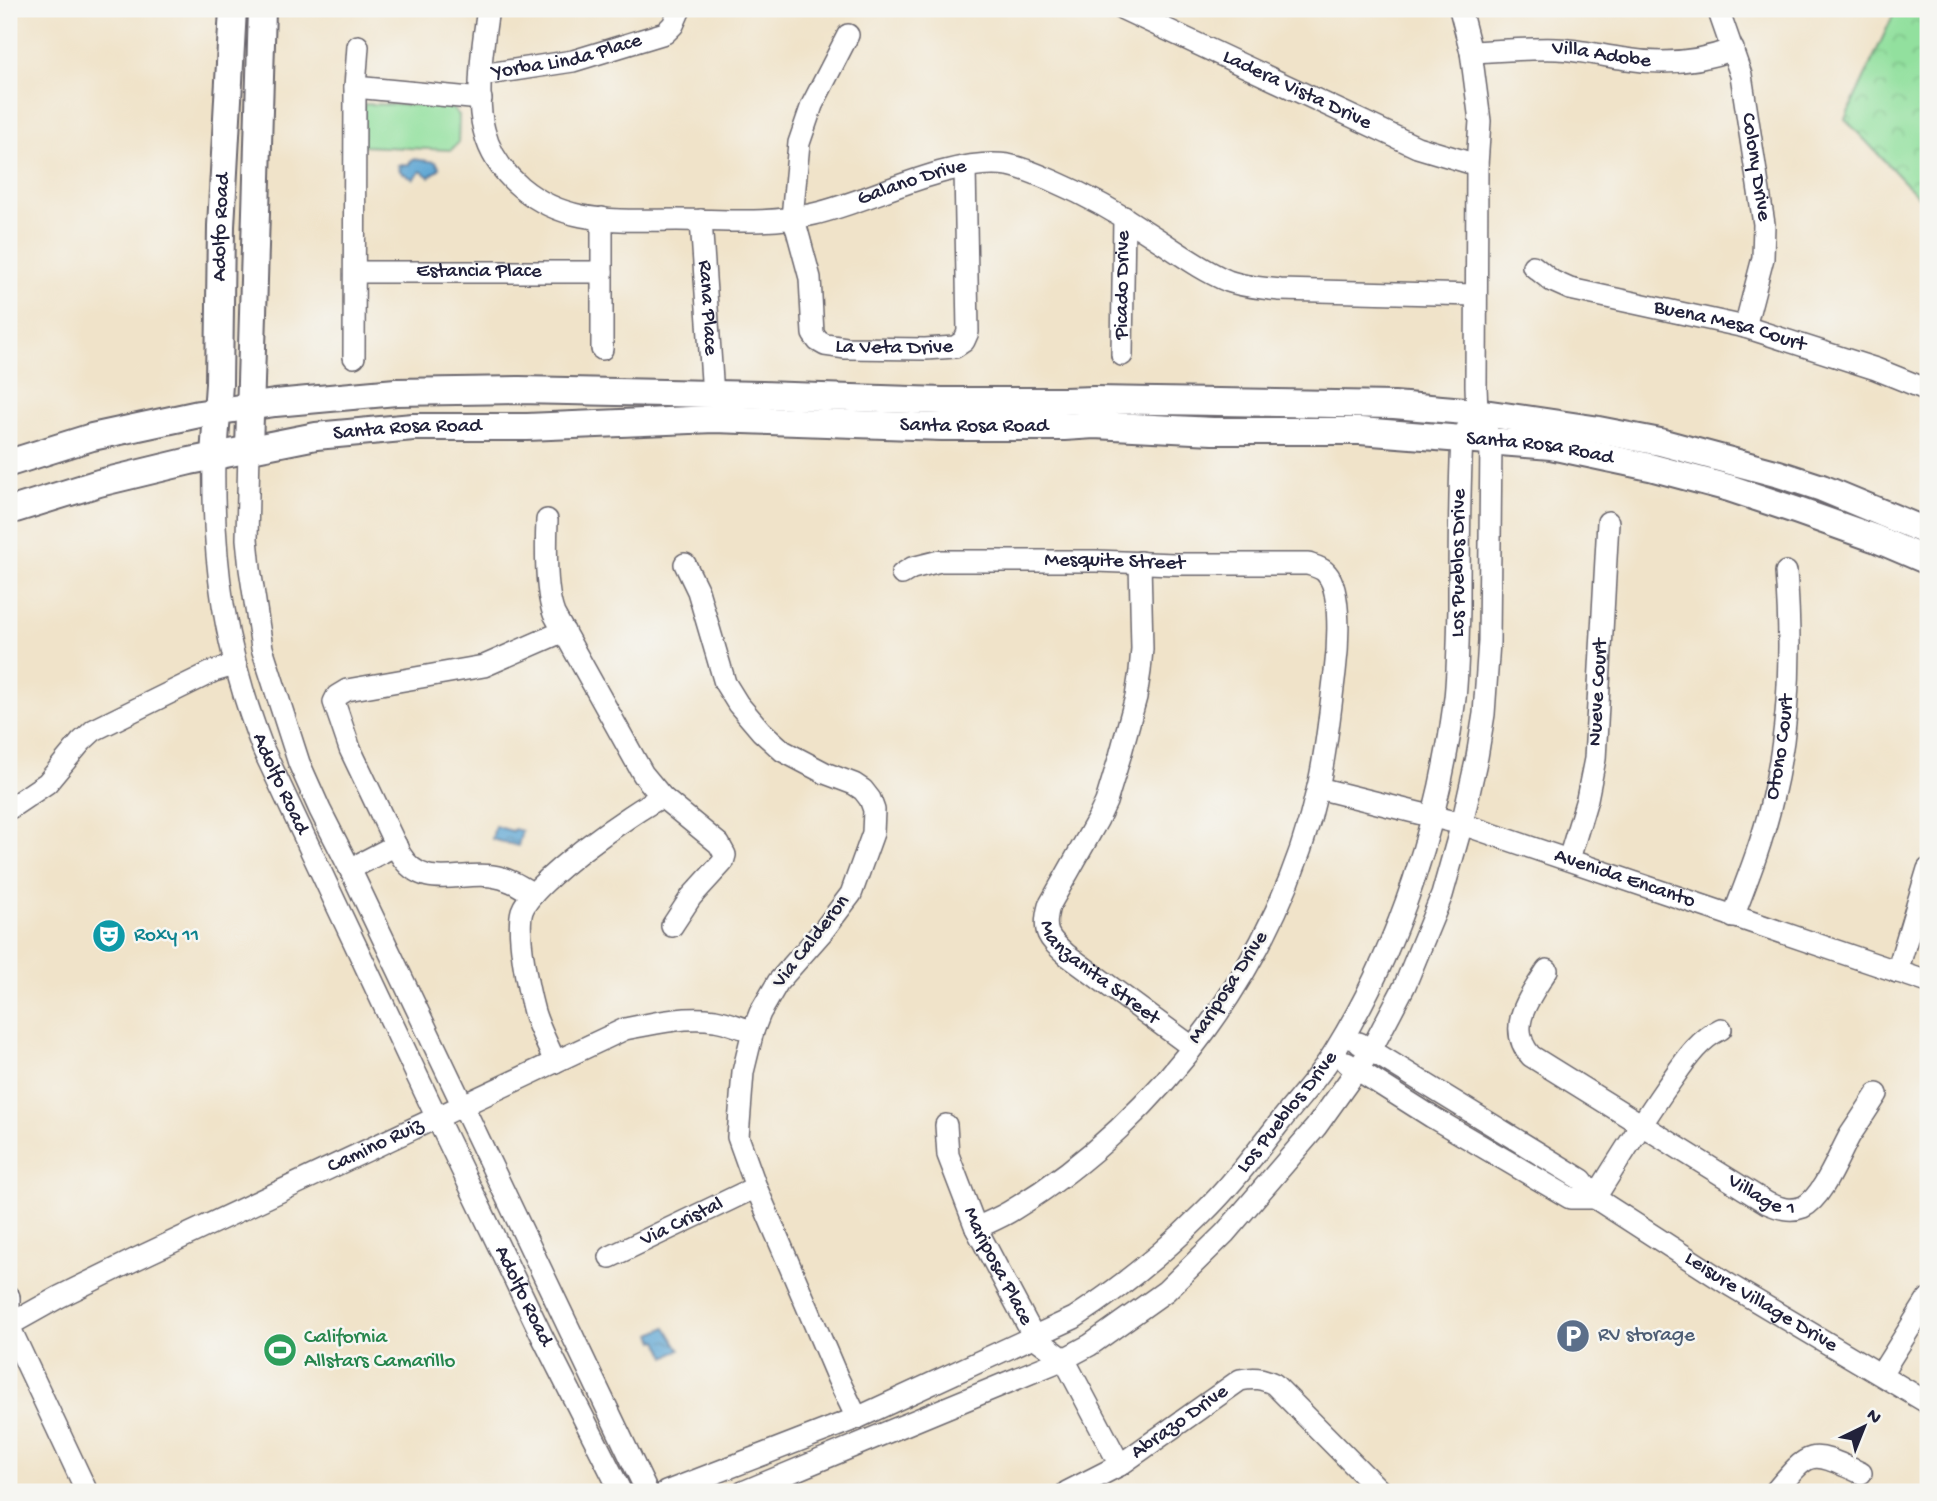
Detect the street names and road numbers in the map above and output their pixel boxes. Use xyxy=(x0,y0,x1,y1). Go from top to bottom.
street label: Yorba Linda Place xyxy=(489,28,646,86)
street label: Villa Adobe xyxy=(1550,36,1653,74)
street label: Ladera Vista Drive xyxy=(1218,45,1376,137)
street label: Colony Drive xyxy=(1735,111,1776,224)
street label: Galano Drive xyxy=(854,154,970,212)
street label: Adolfo Road xyxy=(208,171,237,282)
street label: Picado Drive xyxy=(1110,229,1136,341)
street label: Rana Place xyxy=(691,259,723,357)
street label: Estancia Place xyxy=(416,260,543,285)
street label: Buena Mesa Court xyxy=(1650,295,1811,359)
street label: La Veta Drive xyxy=(833,334,955,362)
street label: Santa Rosa Road xyxy=(899,413,1050,440)
street label: Santa Rosa Road xyxy=(332,415,483,447)
street label: Santa Rosa Road xyxy=(1465,427,1617,472)
street label: Los Pueblos Drive xyxy=(1446,487,1473,638)
street label: Mesquite Street xyxy=(1044,549,1187,577)
street label: Nueve Court xyxy=(1583,636,1614,747)
street label: Otono Court xyxy=(1760,691,1800,802)
street label: Adolfo Road xyxy=(246,730,315,840)
street label: Avenida Encanto xyxy=(1551,844,1698,915)
street label: Via Calderon xyxy=(767,890,856,995)
street label: Manzanita Street xyxy=(1033,919,1166,1033)
street label: Mariposa Drive xyxy=(1183,926,1275,1049)
street label: Los Pueblos Drive xyxy=(1232,1046,1344,1179)
street label: Camino Ruiz xyxy=(324,1113,428,1180)
street label: Village 1 xyxy=(1722,1168,1795,1222)
street label: Via Cristal xyxy=(636,1192,728,1253)
street label: Mariposa Place xyxy=(957,1204,1039,1331)
street label: Adolfo Road xyxy=(488,1242,559,1352)
street label: Leisure Village Drive xyxy=(1679,1247,1843,1359)
street label: Abrazo Drive xyxy=(1126,1379,1234,1466)

